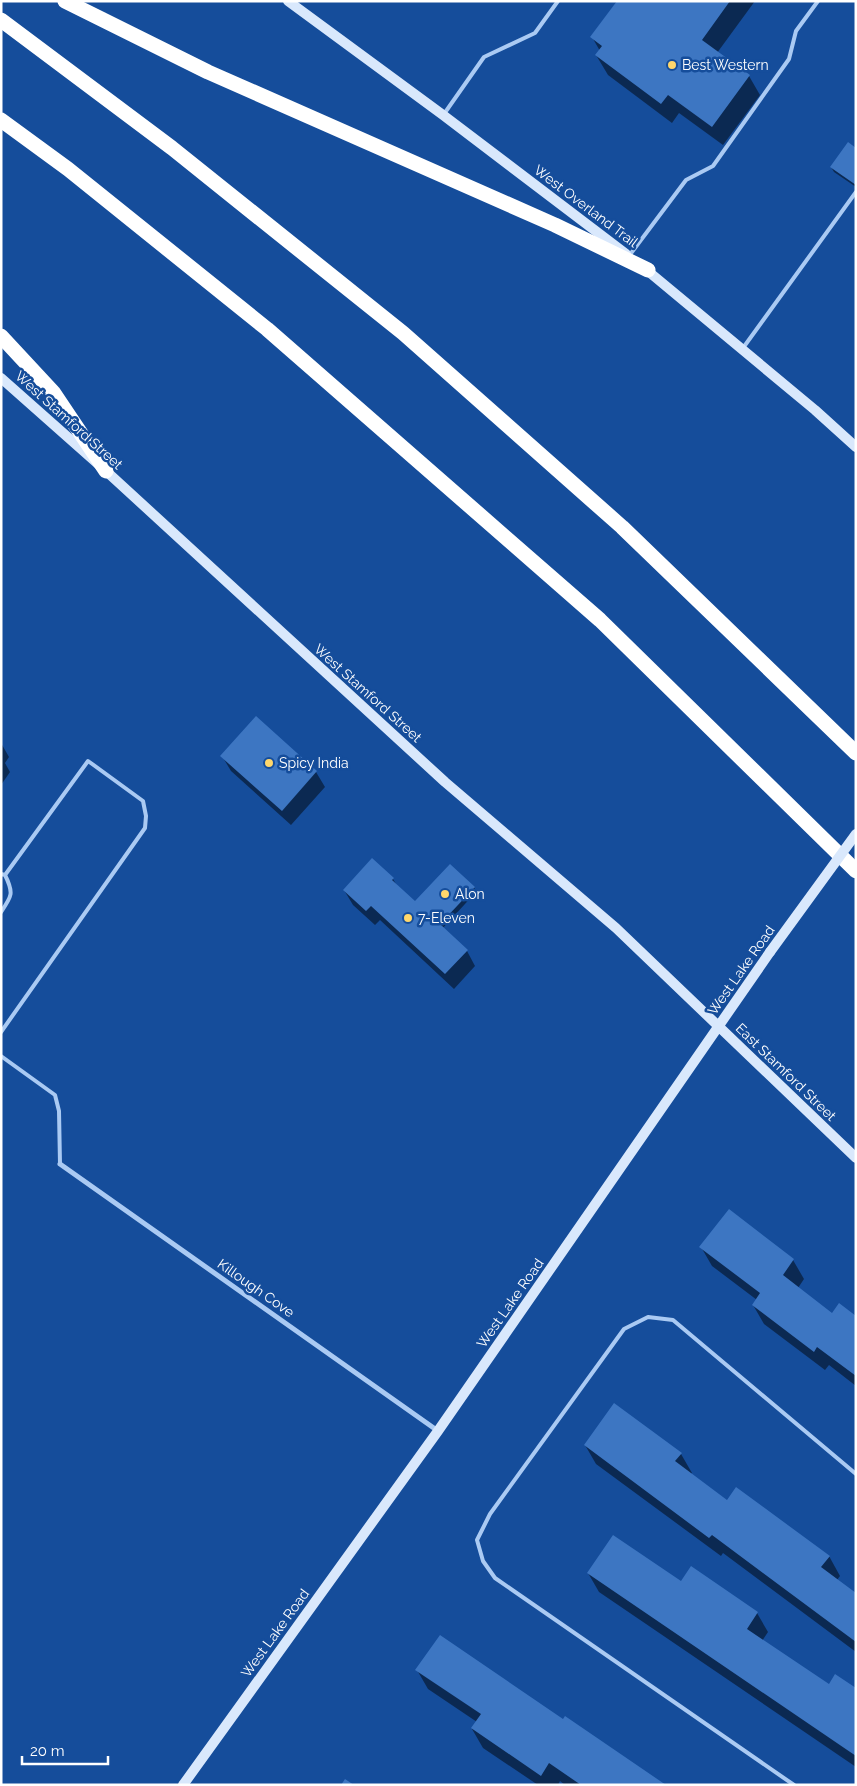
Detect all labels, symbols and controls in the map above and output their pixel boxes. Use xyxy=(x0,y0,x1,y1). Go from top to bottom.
place label: Best Western xyxy=(682,57,769,73)
marker: Best Western xyxy=(666,59,678,71)
street label: West Overland Trail xyxy=(531,162,641,250)
street label: West Stamford Street xyxy=(12,368,126,473)
street label: West Stamford Street xyxy=(311,641,425,746)
place label: Spicy India xyxy=(279,755,349,771)
marker: Spicy India xyxy=(263,757,275,769)
place label: Alon xyxy=(455,886,485,902)
marker: Alon xyxy=(439,888,451,900)
place label: 7-Eleven xyxy=(418,910,475,926)
marker: 7-Eleven xyxy=(402,912,414,924)
street label: West Lake Road xyxy=(704,922,778,1018)
street label: East Stamford Street xyxy=(733,1020,840,1124)
street label: West Lake Road xyxy=(473,1255,547,1351)
street label: Killough Cove xyxy=(215,1256,297,1320)
street label: West Lake Road xyxy=(238,1586,312,1680)
scale bar xyxy=(22,1734,109,1766)
text: 20 m xyxy=(30,1742,65,1760)

